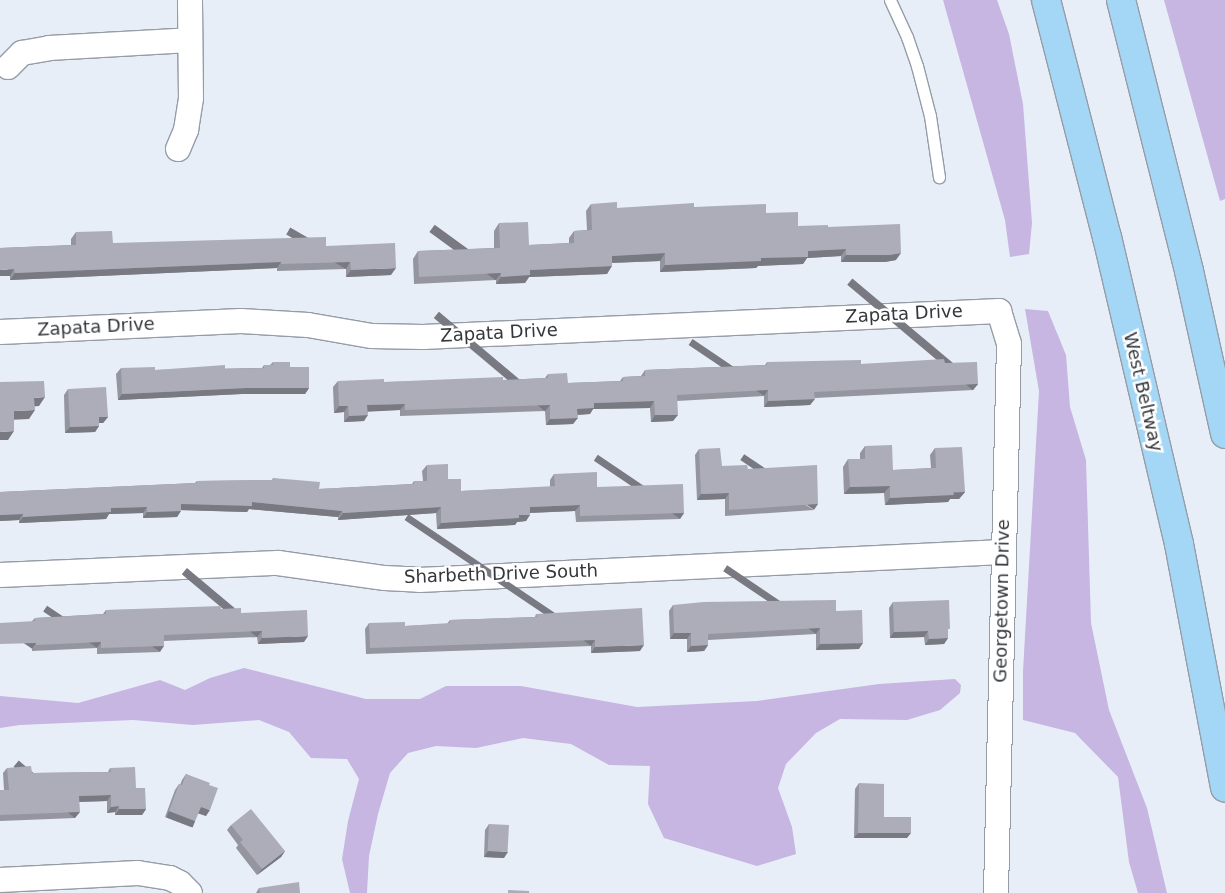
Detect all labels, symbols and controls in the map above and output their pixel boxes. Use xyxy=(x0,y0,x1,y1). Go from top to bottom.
street label: Zapata Drive xyxy=(845,300,963,328)
street label: Zapata Drive xyxy=(37,313,155,341)
street label: Zapata Drive xyxy=(440,319,558,347)
street label: West Beltway xyxy=(1119,330,1167,454)
street label: Georgetown Drive xyxy=(990,519,1014,683)
street label: Sharbeth Drive South xyxy=(404,560,598,588)

